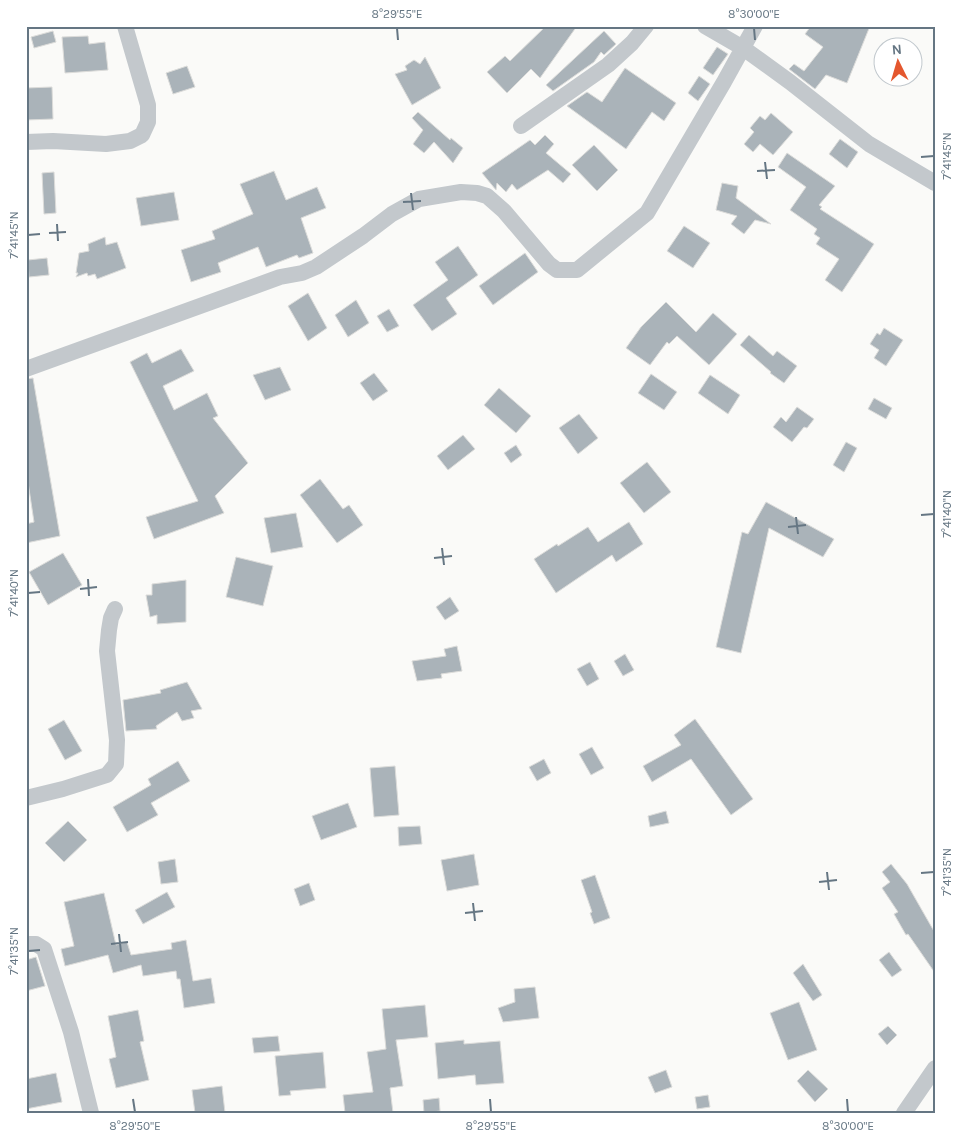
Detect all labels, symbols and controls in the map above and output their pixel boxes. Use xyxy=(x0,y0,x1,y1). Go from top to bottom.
text: 8°29'55"E xyxy=(372,7,422,21)
text: 8°30'00"E xyxy=(728,7,780,21)
north arrow xyxy=(874,38,924,88)
text: N xyxy=(891,41,903,58)
text: 7°41'45"N xyxy=(940,132,954,180)
text: 7°41'45"N xyxy=(7,211,21,259)
text: 7°41'40"N xyxy=(940,490,954,538)
text: 7°41'40"N xyxy=(7,569,21,617)
text: 7°41'35"N xyxy=(940,848,954,896)
text: 7°41'35"N xyxy=(7,927,21,975)
text: 8°29'50"E xyxy=(109,1119,161,1133)
text: 8°29'55"E xyxy=(466,1119,516,1133)
text: 8°30'00"E xyxy=(822,1119,874,1133)

